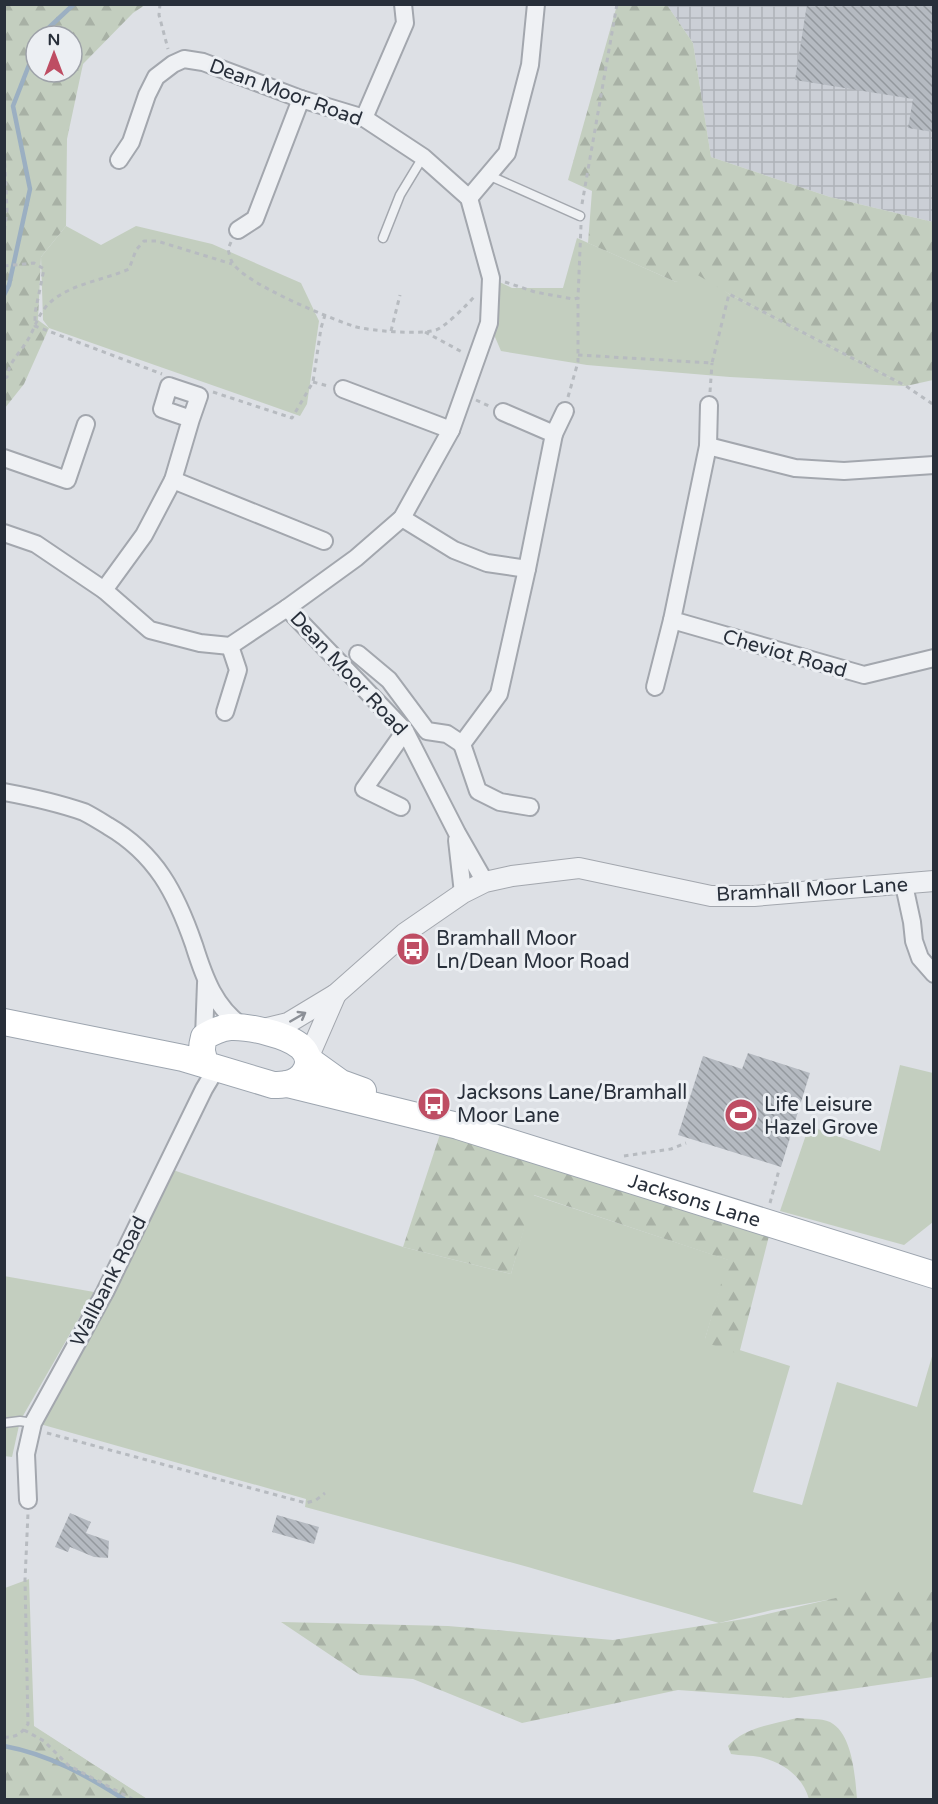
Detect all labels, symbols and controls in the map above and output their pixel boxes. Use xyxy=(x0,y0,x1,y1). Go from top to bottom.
north arrow xyxy=(24,24,84,84)
text: N xyxy=(48,30,60,50)
street label: Dean Moor Road xyxy=(206,54,365,132)
street label: Dean Moor Road xyxy=(285,607,412,741)
street label: Cheviot Road xyxy=(720,625,850,683)
street label: Bramhall Moor Lane xyxy=(716,873,909,907)
place label: Bramhall Moor Ln/Dean Moor Road xyxy=(436,927,630,974)
bus stop icon: Bramhall Moor Ln/Dean Moor Road xyxy=(395,931,431,967)
one-way arrow xyxy=(289,1010,306,1022)
place label: Jacksons Lane/Bramhall Moor Lane xyxy=(457,1081,687,1128)
bus stop icon: Jacksons Lane/Bramhall Moor Lane xyxy=(416,1086,452,1122)
place label: Life Leisure Hazel Grove xyxy=(764,1093,878,1140)
sports icon: Life Leisure Hazel Grove xyxy=(723,1097,759,1133)
street label: Jacksons Lane xyxy=(625,1169,763,1233)
street label: Wallbank Road xyxy=(66,1212,152,1351)

